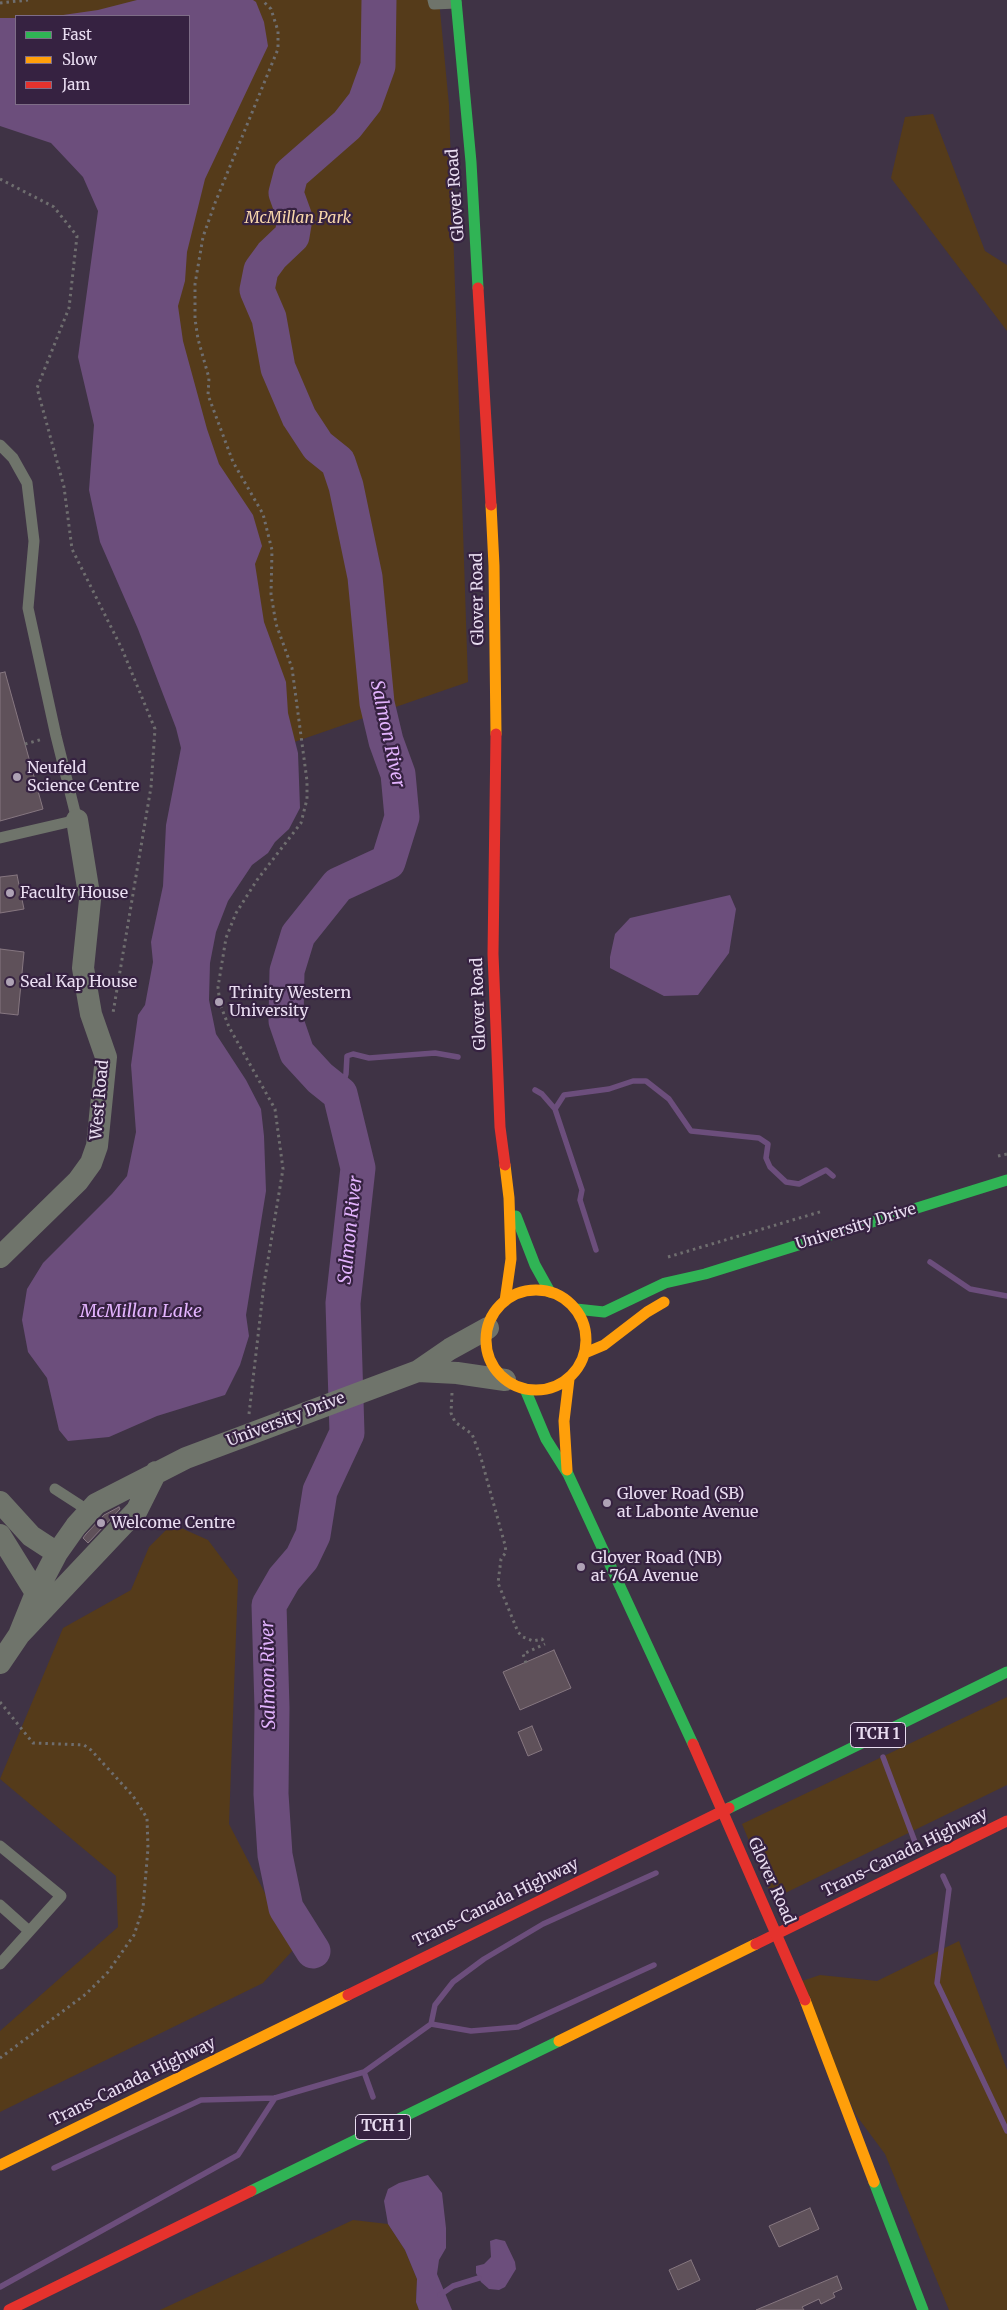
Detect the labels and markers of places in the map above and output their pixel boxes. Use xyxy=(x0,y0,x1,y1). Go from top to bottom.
place label: Neufeld Science Centre xyxy=(27,758,139,796)
marker: Neufeld Science Centre xyxy=(11,771,23,783)
place label: Faculty House xyxy=(20,883,128,903)
marker: Faculty House xyxy=(4,887,16,899)
place label: Seal Kap House xyxy=(20,972,137,992)
marker: Seal Kap House xyxy=(4,976,16,988)
place label: Trinity Western University xyxy=(229,983,351,1021)
marker: Trinity Western University xyxy=(213,996,225,1008)
place label: Glover Road (SB) at Labonte Avenue xyxy=(617,1484,758,1522)
marker: Glover Road (SB) at Labonte Avenue xyxy=(601,1497,613,1509)
place label: Welcome Centre xyxy=(111,1513,235,1533)
marker: Welcome Centre xyxy=(95,1517,107,1529)
place label: Glover Road (NB) at 76A Avenue xyxy=(591,1548,722,1586)
marker: Glover Road (NB) at 76A Avenue xyxy=(575,1561,587,1573)

